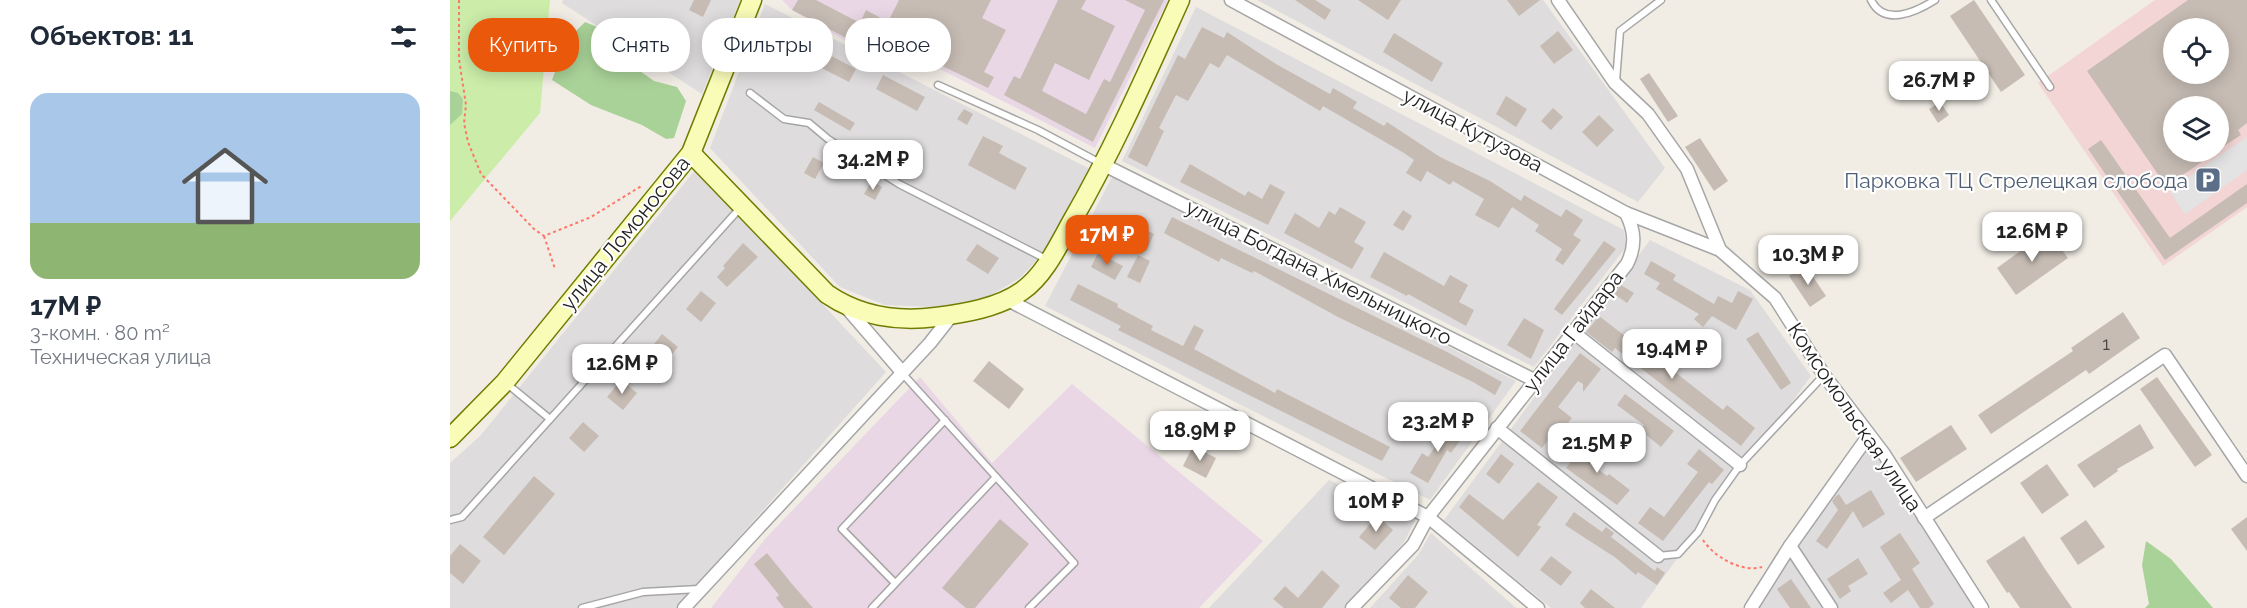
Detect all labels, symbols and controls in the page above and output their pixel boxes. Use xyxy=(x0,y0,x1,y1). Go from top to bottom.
chip: Купить xyxy=(468,18,579,72)
chip: Снять xyxy=(591,18,690,72)
chip: Фильтры xyxy=(702,18,833,72)
chip: Новое xyxy=(845,18,951,72)
map controls xyxy=(2163,18,2229,162)
button: locate xyxy=(2163,18,2229,84)
icon: filters xyxy=(387,20,420,53)
text: Объектов: 11 xyxy=(30,21,194,51)
pin: 26.7M ₽ xyxy=(1884,61,1994,112)
text: 26.7M ₽ xyxy=(1903,68,1975,92)
street label: улица Кутузова xyxy=(1399,83,1547,177)
button: layers xyxy=(2163,96,2229,162)
icon: home xyxy=(171,132,279,240)
pin: 34.2M ₽ xyxy=(818,140,928,191)
text: 34.2M ₽ xyxy=(837,147,909,171)
street label: улица Ломоносова xyxy=(555,151,695,315)
parking icon: Парковка ТЦ Стрелецкая слобода xyxy=(2193,165,2223,195)
place label: Парковка ТЦ Стрелецкая слобода xyxy=(1844,168,2188,193)
street label: улица Богдана Хмельницкого xyxy=(1182,194,1456,350)
pin: 12.6M ₽ xyxy=(1977,212,2087,263)
pin: 17M ₽ xyxy=(1065,215,1149,266)
text: 12.6M ₽ xyxy=(1996,219,2068,243)
text: 17M ₽ xyxy=(1080,222,1134,246)
pin: 10.3M ₽ xyxy=(1753,235,1863,286)
text: 10.3M ₽ xyxy=(1772,242,1844,266)
street label: улица Гайдара xyxy=(1518,265,1628,397)
text: 17M ₽ xyxy=(30,291,101,321)
street label: Комсомольская улица xyxy=(1783,318,1927,516)
text: 3-комн. · 80 m² xyxy=(30,321,170,345)
pin: 19.4M ₽ xyxy=(1617,329,1727,380)
house number: 1 xyxy=(2102,333,2110,354)
text: 19.4M ₽ xyxy=(1636,336,1708,360)
pin: 12.6M ₽ xyxy=(567,344,677,395)
text: Техническая улица xyxy=(30,345,211,369)
text: 12.6M ₽ xyxy=(586,351,658,375)
pin: 23.2M ₽ xyxy=(1383,402,1493,453)
text: 23.2M ₽ xyxy=(1402,409,1474,433)
pin: 18.9M ₽ xyxy=(1145,411,1255,462)
text: 18.9M ₽ xyxy=(1164,418,1236,442)
pin: 21.5M ₽ xyxy=(1542,423,1652,474)
text: 21.5M ₽ xyxy=(1562,430,1632,454)
pin: 10M ₽ xyxy=(1334,482,1418,533)
text: 10M ₽ xyxy=(1348,489,1404,513)

